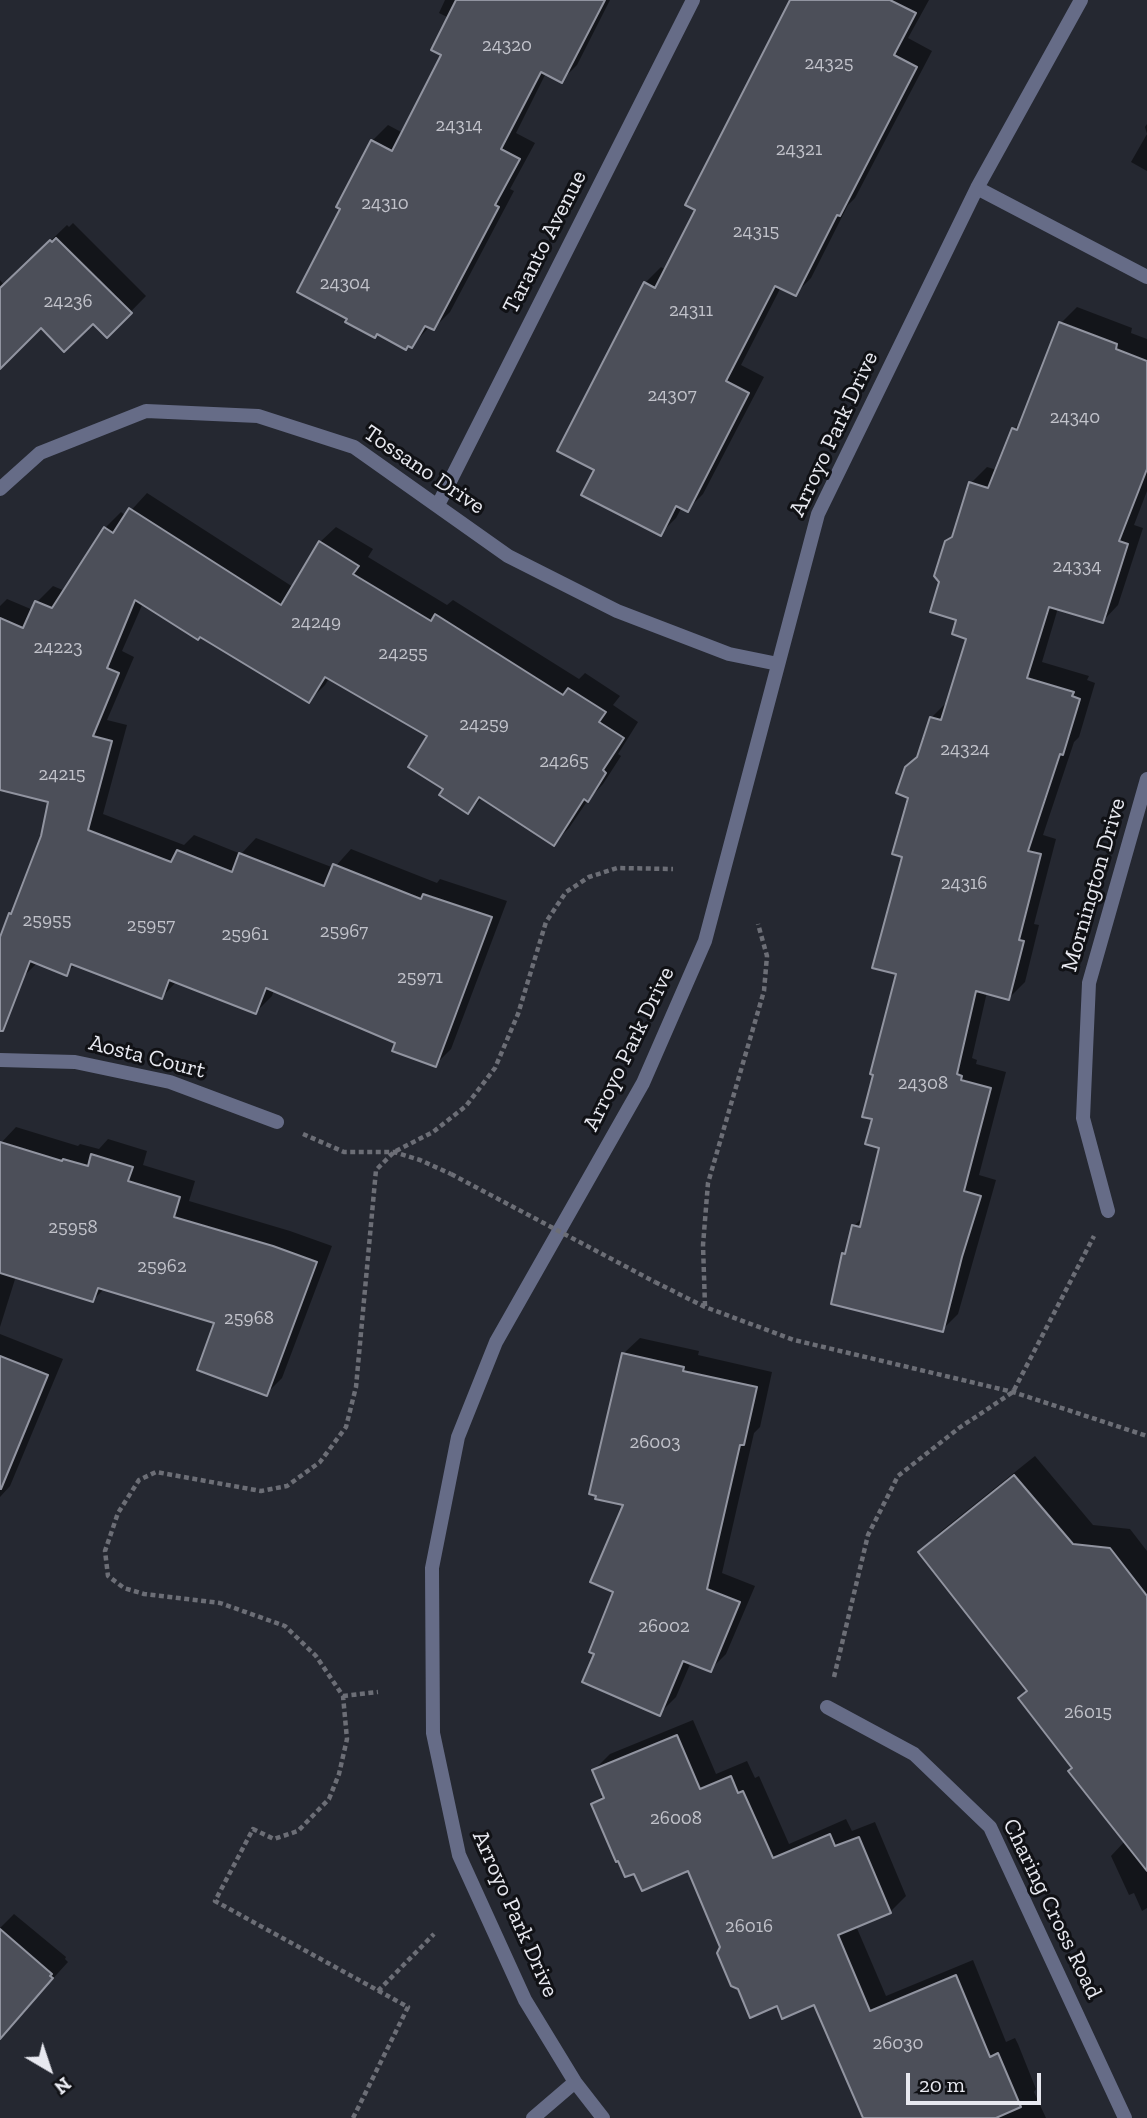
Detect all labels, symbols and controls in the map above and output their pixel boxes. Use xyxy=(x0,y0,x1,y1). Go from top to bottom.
house number: 24320 xyxy=(482,35,532,57)
house number: 24325 xyxy=(805,53,853,75)
house number: 24314 xyxy=(436,115,482,137)
house number: 24321 xyxy=(776,139,822,161)
street label: Taranto Avenue xyxy=(497,166,593,318)
house number: 24310 xyxy=(361,193,409,215)
house number: 24315 xyxy=(733,221,779,243)
house number: 24304 xyxy=(320,273,370,295)
house number: 24236 xyxy=(43,291,93,313)
house number: 24311 xyxy=(669,300,713,322)
street label: Arroyo Park Drive xyxy=(784,347,884,521)
house number: 24307 xyxy=(647,385,697,407)
house number: 24340 xyxy=(1050,407,1100,429)
street label: Tossano Drive xyxy=(358,419,490,521)
house number: 24334 xyxy=(1053,556,1101,578)
house number: 24249 xyxy=(291,612,341,634)
house number: 24223 xyxy=(34,637,82,659)
house number: 24255 xyxy=(378,643,428,665)
house number: 24259 xyxy=(459,714,509,736)
house number: 24324 xyxy=(940,739,990,761)
house number: 24265 xyxy=(539,751,589,773)
house number: 24215 xyxy=(39,764,85,786)
street label: Mornington Drive xyxy=(1056,795,1132,975)
house number: 24316 xyxy=(941,873,987,895)
house number: 25955 xyxy=(22,910,72,932)
house number: 25957 xyxy=(127,915,175,937)
house number: 25967 xyxy=(320,921,368,943)
house number: 25961 xyxy=(221,924,269,946)
street label: Arroyo Park Drive xyxy=(577,962,681,1136)
house number: 25971 xyxy=(397,967,443,989)
street label: Aosta Court xyxy=(86,1029,208,1085)
house number: 24308 xyxy=(898,1073,948,1095)
house number: 25958 xyxy=(48,1217,98,1239)
house number: 25962 xyxy=(137,1256,187,1278)
house number: 25968 xyxy=(224,1308,274,1330)
house number: 26003 xyxy=(629,1432,681,1454)
house number: 26002 xyxy=(638,1616,690,1638)
house number: 26015 xyxy=(1064,1702,1112,1724)
house number: 26008 xyxy=(650,1808,702,1830)
street label: Charing Cross Road xyxy=(996,1814,1108,2004)
street label: Arroyo Park Drive xyxy=(466,1827,564,2001)
house number: 26016 xyxy=(725,1916,773,1938)
house number: 26030 xyxy=(872,2033,924,2055)
north arrow xyxy=(14,2034,84,2104)
scale bar xyxy=(909,2058,1044,2102)
text: N xyxy=(50,2072,75,2099)
text: 20 m xyxy=(919,2072,965,2097)

